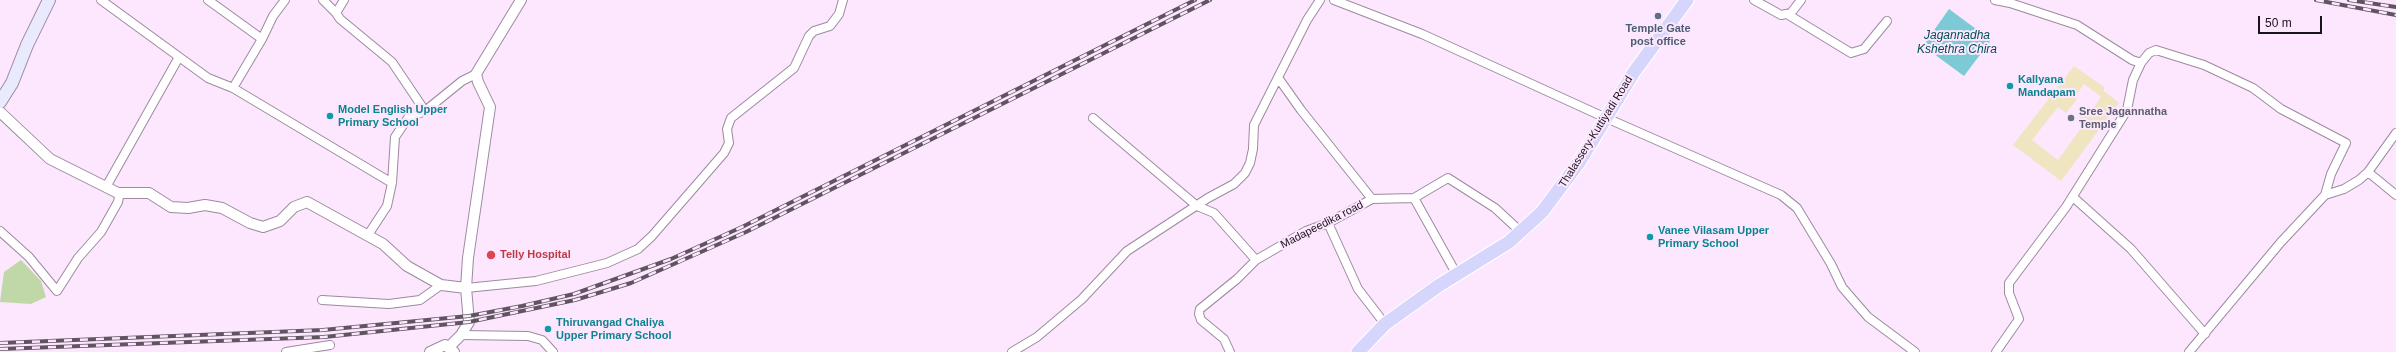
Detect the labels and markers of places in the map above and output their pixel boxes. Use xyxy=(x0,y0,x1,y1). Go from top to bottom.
marker: Temple Gate post office xyxy=(1653,11,1663,21)
place label: Temple Gate post office xyxy=(1625,22,1691,48)
place label: Kallyana Mandapam xyxy=(2018,73,2075,99)
marker: Kallyana Mandapam xyxy=(2005,81,2015,91)
place label: Model English Upper Primary School xyxy=(338,103,447,129)
place label: Sree Jagannatha Temple xyxy=(2079,105,2167,131)
marker: Model English Upper Primary School xyxy=(325,111,335,121)
marker: Sree Jagannatha Temple xyxy=(2066,113,2076,123)
place label: Vanee Vilasam Upper Primary School xyxy=(1658,224,1769,250)
marker: Vanee Vilasam Upper Primary School xyxy=(1645,232,1655,242)
place label: Telly Hospital xyxy=(500,248,571,262)
marker: Telly Hospital xyxy=(485,249,497,261)
place label: Thiruvangad Chaliya Upper Primary School xyxy=(556,316,672,342)
marker: Thiruvangad Chaliya Upper Primary School xyxy=(543,324,553,334)

